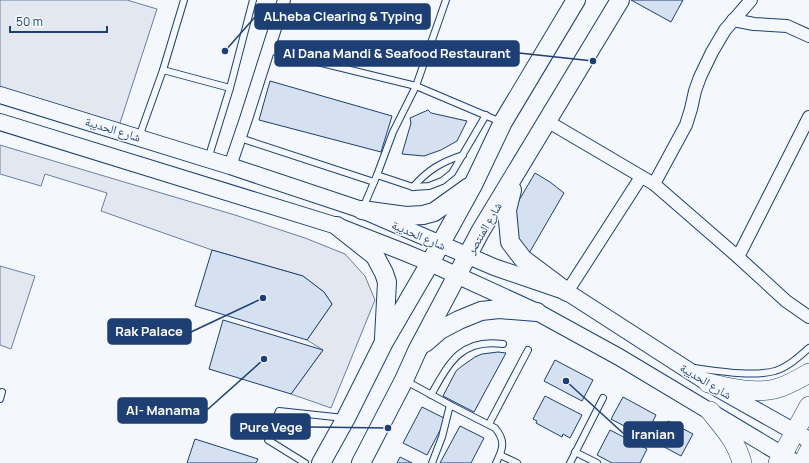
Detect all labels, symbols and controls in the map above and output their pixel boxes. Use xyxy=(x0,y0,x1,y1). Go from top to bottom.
callout: ALheba Clearing & Typing xyxy=(255,4,430,29)
text: ALheba Clearing & Typing xyxy=(263,7,423,25)
scale bar xyxy=(10,8,107,34)
text: 50 m xyxy=(16,13,43,30)
callout: Al Dana Mandi & Seafood Restaurant xyxy=(275,41,519,66)
text: Al Dana Mandi & Seafood Restaurant xyxy=(283,44,511,62)
street label: شارع الحديبة xyxy=(83,112,143,146)
street label: شارع المنتصر xyxy=(462,199,506,258)
street label: شارع الحديبة xyxy=(389,216,449,254)
callout: Rak Palace xyxy=(108,319,191,344)
text: Rak Palace xyxy=(115,322,183,340)
street label: شارع الحديبة xyxy=(677,359,735,403)
callout: Al- Manama xyxy=(118,398,207,423)
text: Al- Manama xyxy=(126,401,200,419)
callout: Pure Vege xyxy=(231,414,310,439)
text: Pure Vege xyxy=(239,418,303,436)
callout: Iranian xyxy=(624,422,683,447)
text: Iranian xyxy=(631,425,675,443)

